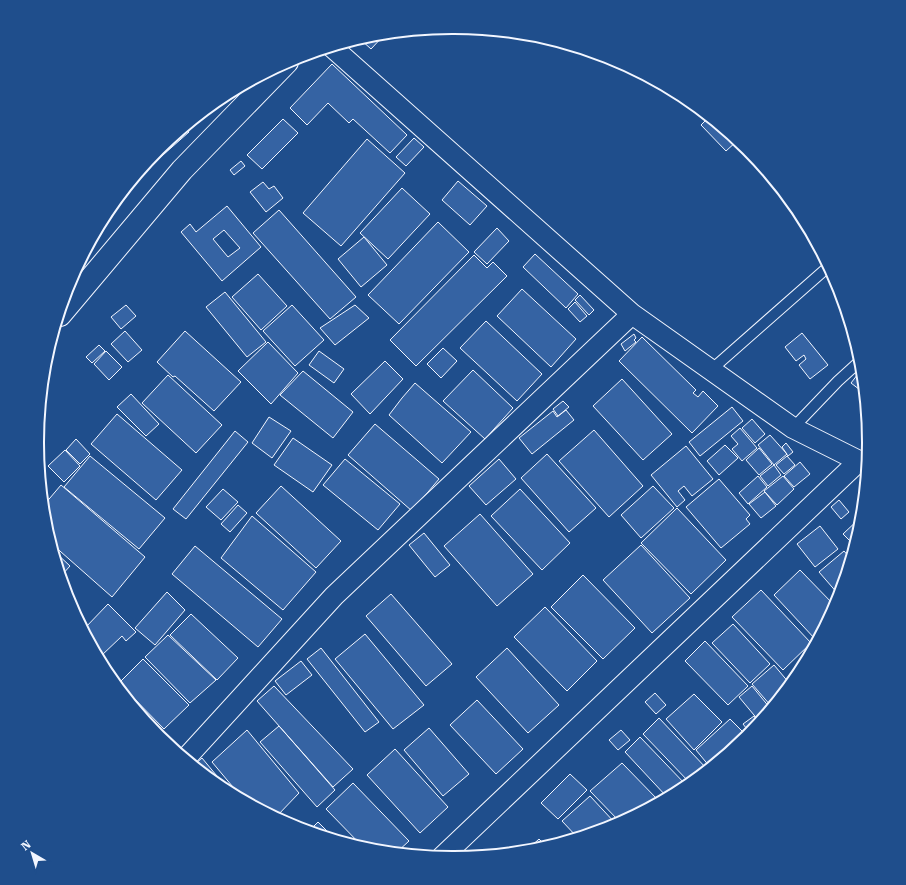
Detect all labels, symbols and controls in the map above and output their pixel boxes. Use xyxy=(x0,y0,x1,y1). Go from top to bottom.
north arrow xyxy=(12,833,52,873)
text: N xyxy=(19,837,34,853)

